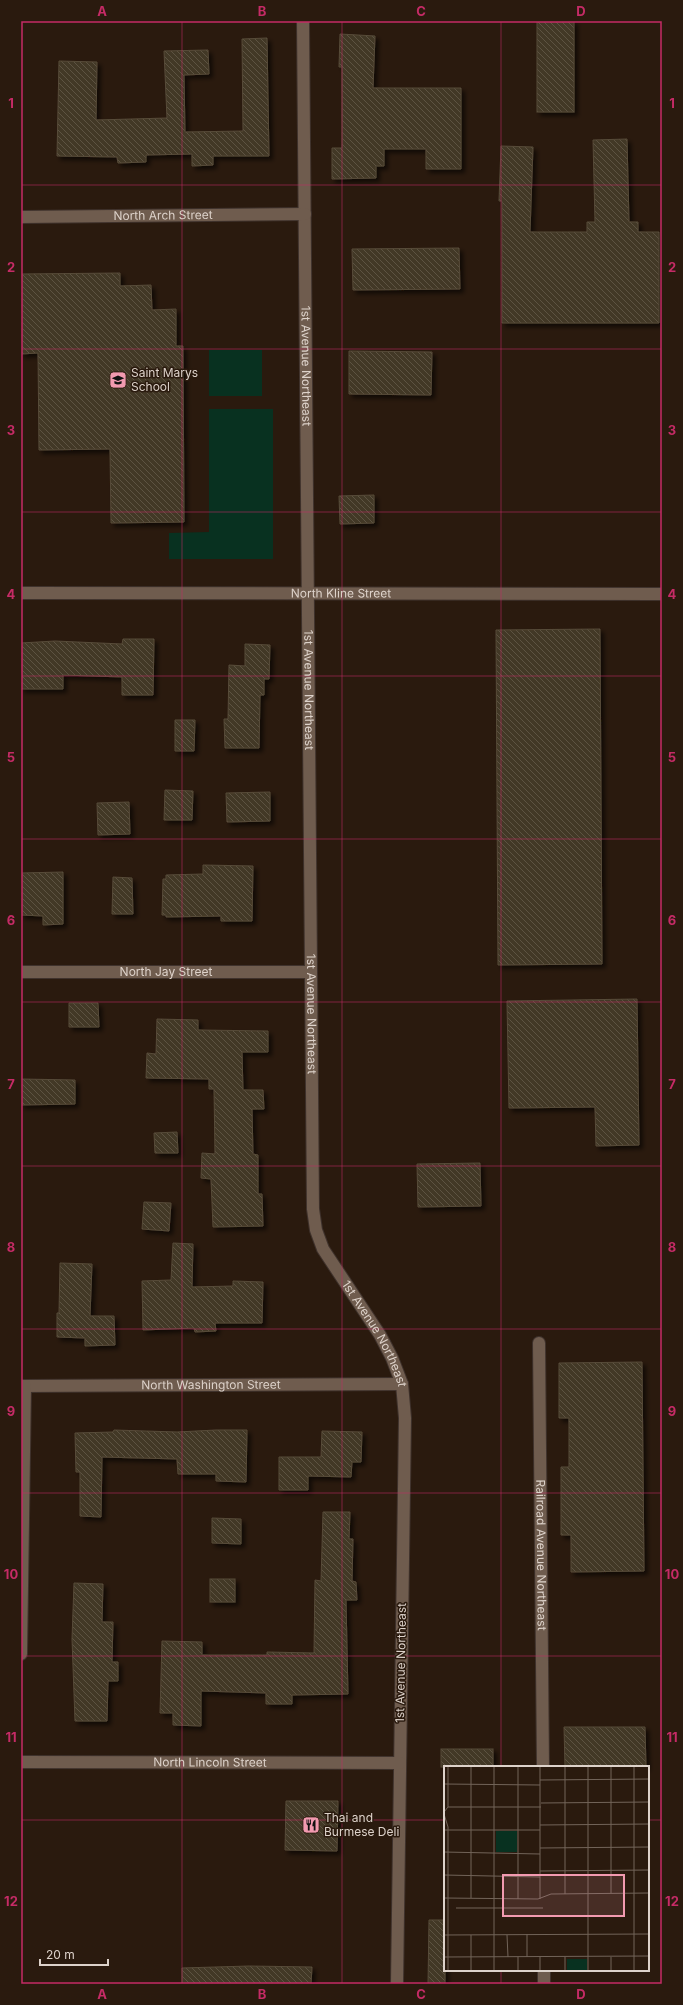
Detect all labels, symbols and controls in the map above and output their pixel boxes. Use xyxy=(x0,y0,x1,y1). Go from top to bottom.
text: A xyxy=(97,3,107,19)
text: B xyxy=(258,3,267,19)
text: C xyxy=(416,3,426,19)
text: D xyxy=(576,3,586,19)
text: 1 xyxy=(8,95,14,111)
text: 1 xyxy=(669,95,675,111)
street label: North Arch Street xyxy=(113,207,213,223)
text: 2 xyxy=(7,259,15,275)
text: 2 xyxy=(668,259,676,275)
street label: 1st Avenue Northeast xyxy=(298,306,314,426)
place label: Saint Marys School xyxy=(131,365,198,394)
school or university icon: Saint Marys School xyxy=(108,370,128,390)
text: 3 xyxy=(7,422,15,438)
text: 3 xyxy=(668,422,676,438)
street label: North Kline Street xyxy=(291,585,391,601)
text: 4 xyxy=(7,586,16,602)
text: 4 xyxy=(668,586,677,602)
street label: 1st Avenue Northeast xyxy=(301,630,317,750)
text: 5 xyxy=(7,749,15,765)
text: 5 xyxy=(668,749,676,765)
text: 6 xyxy=(7,912,15,928)
text: 6 xyxy=(668,912,676,928)
street label: 1st Avenue Northeast xyxy=(304,954,320,1074)
street label: North Jay Street xyxy=(120,964,212,979)
text: 7 xyxy=(7,1076,15,1092)
text: 7 xyxy=(668,1076,676,1092)
text: 8 xyxy=(7,1239,15,1255)
text: 8 xyxy=(668,1239,676,1255)
street label: 1st Avenue Northeast xyxy=(339,1277,410,1387)
street label: North Washington Street xyxy=(141,1377,281,1392)
text: 9 xyxy=(7,1403,15,1419)
text: 9 xyxy=(668,1403,676,1419)
street label: Railroad Avenue Northeast xyxy=(533,1479,550,1631)
text: 10 xyxy=(4,1566,18,1582)
text: 10 xyxy=(665,1566,679,1582)
street label: 1st Avenue Northeast xyxy=(392,1603,409,1723)
text: 11 xyxy=(5,1729,17,1745)
text: 11 xyxy=(666,1729,678,1745)
street label: North Lincoln Street xyxy=(153,1754,267,1770)
inset map xyxy=(444,1766,649,1971)
place label: Thai and Burmese Deli xyxy=(324,1810,399,1839)
restaurant icon: Thai and Burmese Deli xyxy=(301,1815,321,1835)
text: 12 xyxy=(4,1893,18,1909)
text: 12 xyxy=(665,1893,679,1909)
scale bar xyxy=(40,1941,108,1967)
text: 20 m xyxy=(46,1947,75,1962)
text: A xyxy=(97,1986,107,2002)
text: B xyxy=(258,1986,267,2002)
text: C xyxy=(416,1986,426,2002)
text: D xyxy=(576,1986,586,2002)

